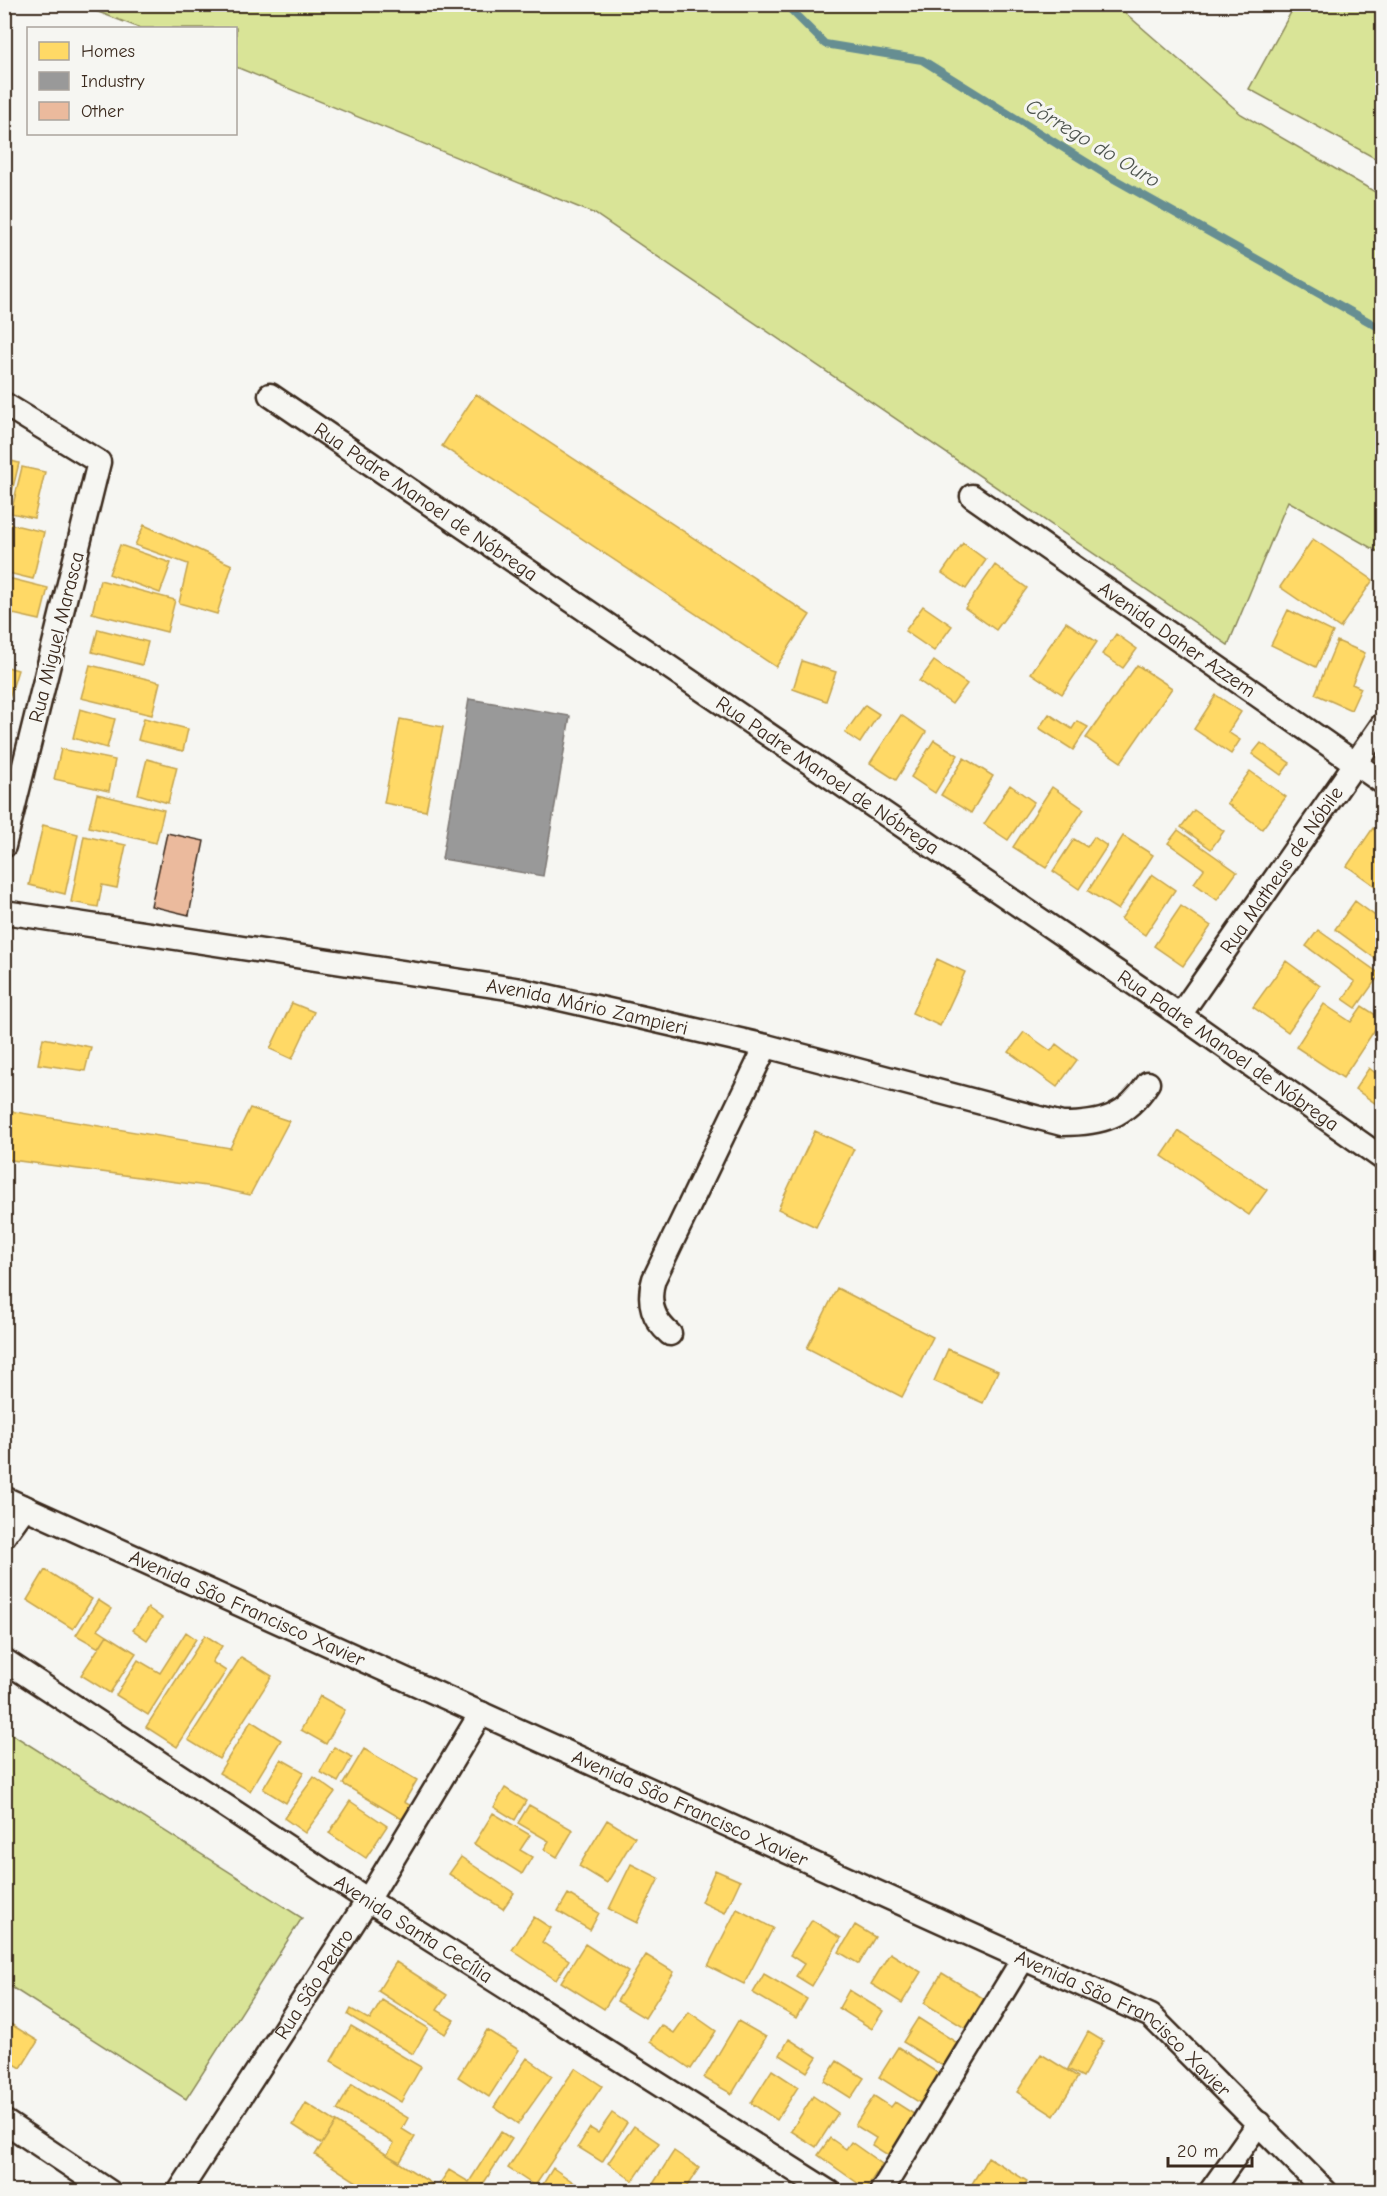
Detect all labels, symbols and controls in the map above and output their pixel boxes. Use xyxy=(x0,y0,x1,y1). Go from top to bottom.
legend xyxy=(27,27,237,135)
text: Homes xyxy=(81,41,135,62)
text: Industry xyxy=(81,71,146,92)
water label: Córrego do Ouro xyxy=(1022,94,1164,192)
text: Other xyxy=(81,101,124,122)
street label: Rua Padre Manoel de Nóbrega xyxy=(310,418,542,586)
street label: Rua Miguel Marasca xyxy=(24,549,89,725)
street label: Avenida Daher Azzem xyxy=(1094,577,1260,702)
street label: Rua Padre Manoel de Nóbrega xyxy=(712,691,944,860)
street label: Rua Matheus de Nóbile xyxy=(1215,782,1348,958)
street label: Rua Padre Manoel de Nóbrega xyxy=(1113,965,1343,1136)
street label: Avenida Mário Zampieri xyxy=(485,974,690,1040)
street label: Avenida São Francisco Xavier xyxy=(126,1545,369,1672)
street label: Avenida São Francisco Xavier xyxy=(569,1745,812,1872)
street label: Avenida Santa Cecília xyxy=(330,1870,497,1988)
street label: Rua São Pedro xyxy=(270,1925,358,2044)
street label: Avenida São Francisco Xavier xyxy=(1011,1945,1235,2102)
scale bar xyxy=(1168,2130,1252,2168)
text: 20 m xyxy=(1177,2141,1218,2162)

